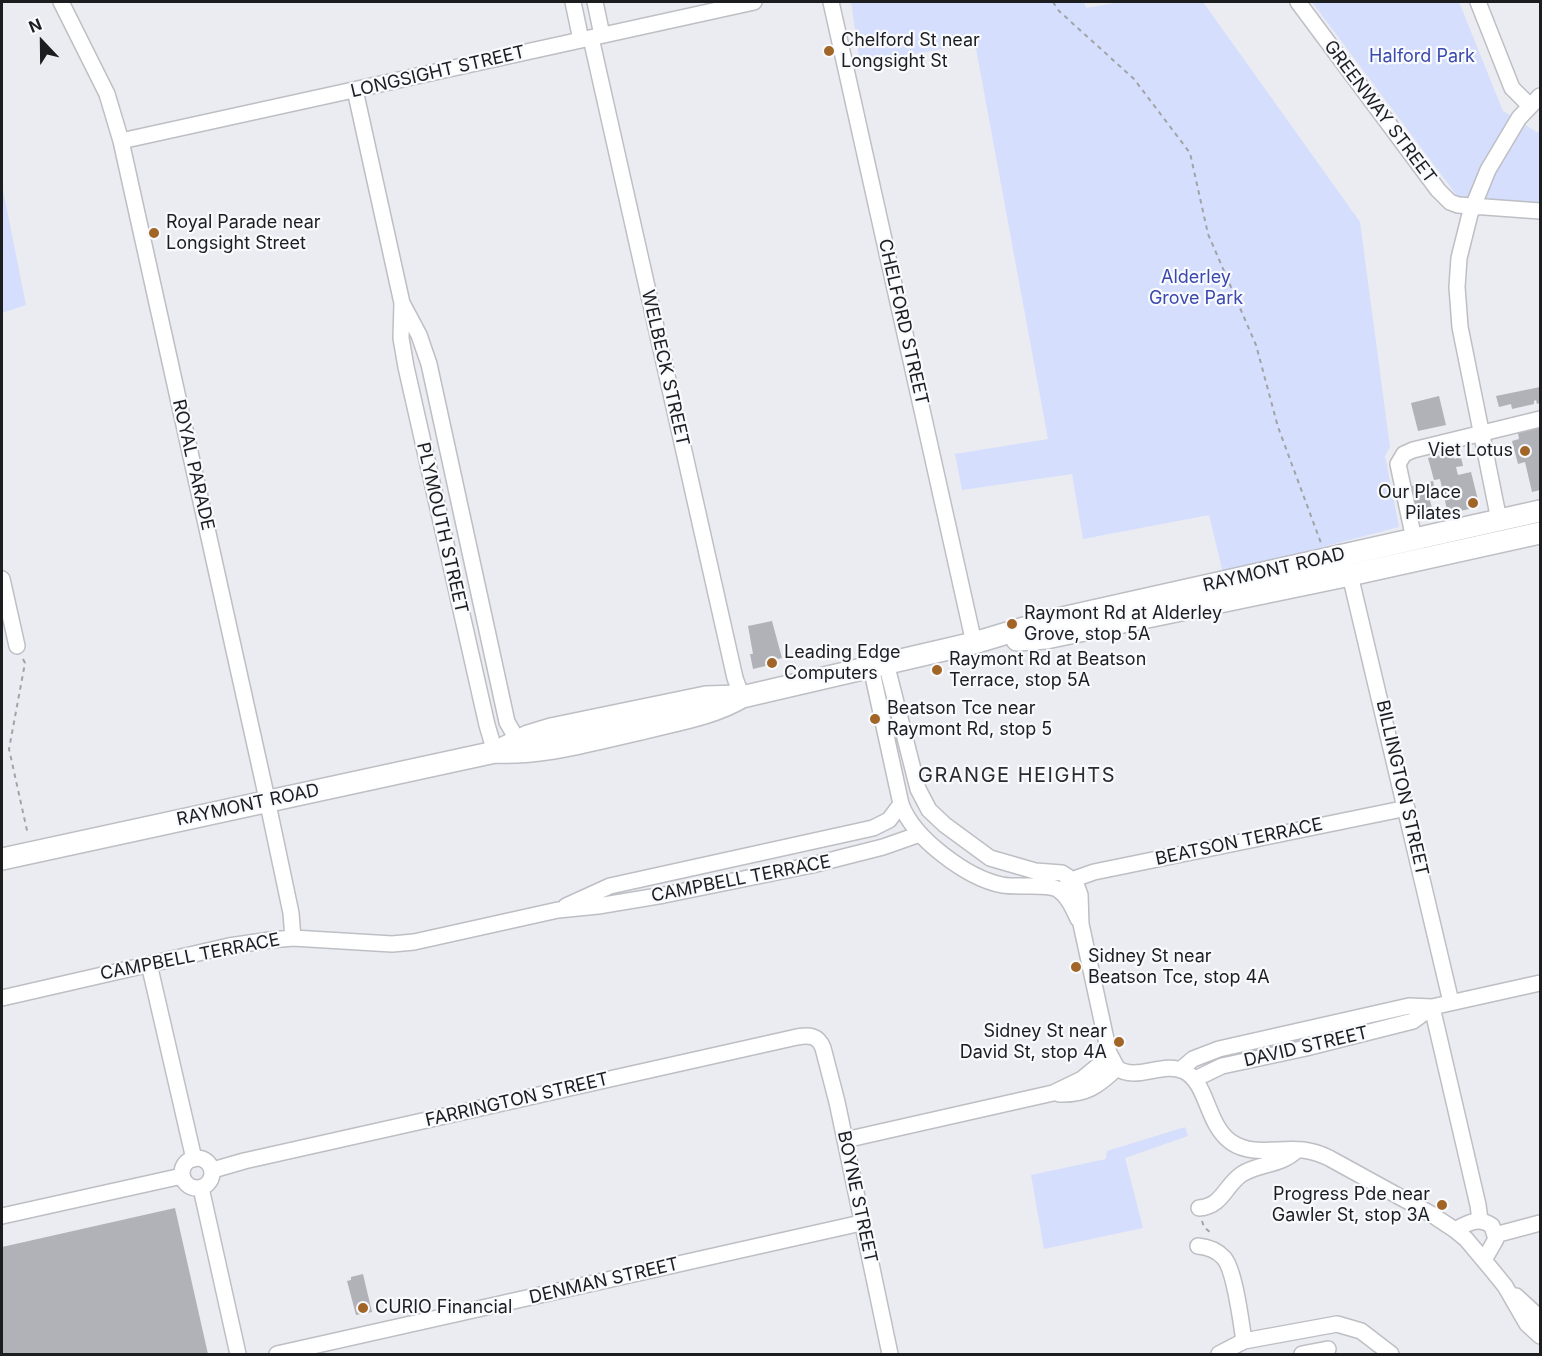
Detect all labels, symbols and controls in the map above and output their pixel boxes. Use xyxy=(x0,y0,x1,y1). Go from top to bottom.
north arrow xyxy=(12,12,72,72)
text: N xyxy=(26,14,45,37)
place label: Chelford St near Longsight St xyxy=(841,30,980,72)
street label: GREENWAY STREET xyxy=(1319,36,1441,188)
street label: LONGSIGHT STREET xyxy=(349,41,527,103)
marker: Chelford St near Longsight St xyxy=(822,44,836,58)
park label: Halford Park xyxy=(1369,46,1475,68)
place label: Royal Parade near Longsight Street xyxy=(166,212,321,254)
marker: Royal Parade near Longsight Street xyxy=(147,226,161,240)
street label: CHELFORD STREET xyxy=(873,237,933,407)
park label: Alderley Grove Park xyxy=(1149,267,1243,310)
street label: WELBECK STREET xyxy=(637,288,693,448)
street label: ROYAL PARADE xyxy=(167,397,219,533)
street label: PLYMOUTH STREET xyxy=(412,440,472,616)
place label: Viet Lotus xyxy=(1428,440,1513,462)
marker: Viet Lotus xyxy=(1518,444,1532,458)
place label: Our Place Pilates xyxy=(1378,482,1461,524)
marker: Our Place Pilates xyxy=(1466,496,1480,510)
street label: RAYMONT ROAD xyxy=(1201,543,1347,597)
place label: Raymont Rd at Alderley Grove, stop 5A xyxy=(1024,603,1222,646)
marker: Raymont Rd at Alderley Grove, stop 5A xyxy=(1005,617,1019,631)
place label: Leading Edge Computers xyxy=(784,642,900,684)
place label: Raymont Rd at Beatson Terrace, stop 5A xyxy=(949,649,1146,692)
marker: Leading Edge Computers xyxy=(765,656,779,670)
marker: Raymont Rd at Beatson Terrace, stop 5A xyxy=(930,663,944,677)
place label: Beatson Tce near Raymont Rd, stop 5 xyxy=(887,698,1052,740)
street label: BILLINGTON STREET xyxy=(1371,698,1433,878)
marker: Beatson Tce near Raymont Rd, stop 5 xyxy=(868,712,882,726)
district label: GRANGE HEIGHTS xyxy=(918,764,1116,788)
street label: RAYMONT ROAD xyxy=(175,779,321,831)
street label: BEATSON TERRACE xyxy=(1153,814,1325,870)
street label: CAMPBELL TERRACE xyxy=(649,851,833,907)
street label: CAMPBELL TERRACE xyxy=(98,929,282,985)
place label: Sidney St near Beatson Tce, stop 4A xyxy=(1088,946,1270,988)
marker: Sidney St near Beatson Tce, stop 4A xyxy=(1069,960,1083,974)
place label: Sidney St near David St, stop 4A xyxy=(960,1021,1107,1064)
street label: DAVID STREET xyxy=(1242,1022,1370,1072)
marker: Sidney St near David St, stop 4A xyxy=(1112,1035,1126,1049)
street label: FARRINGTON STREET xyxy=(423,1068,611,1132)
street label: BOYNE STREET xyxy=(832,1129,882,1265)
place label: Progress Pde near Gawler St, stop 3A xyxy=(1272,1184,1430,1226)
marker: Progress Pde near Gawler St, stop 3A xyxy=(1435,1198,1449,1212)
street label: DENMAN STREET xyxy=(527,1253,681,1309)
place label: CURIO Financial xyxy=(375,1297,512,1319)
marker: CURIO Financial xyxy=(356,1301,370,1315)

